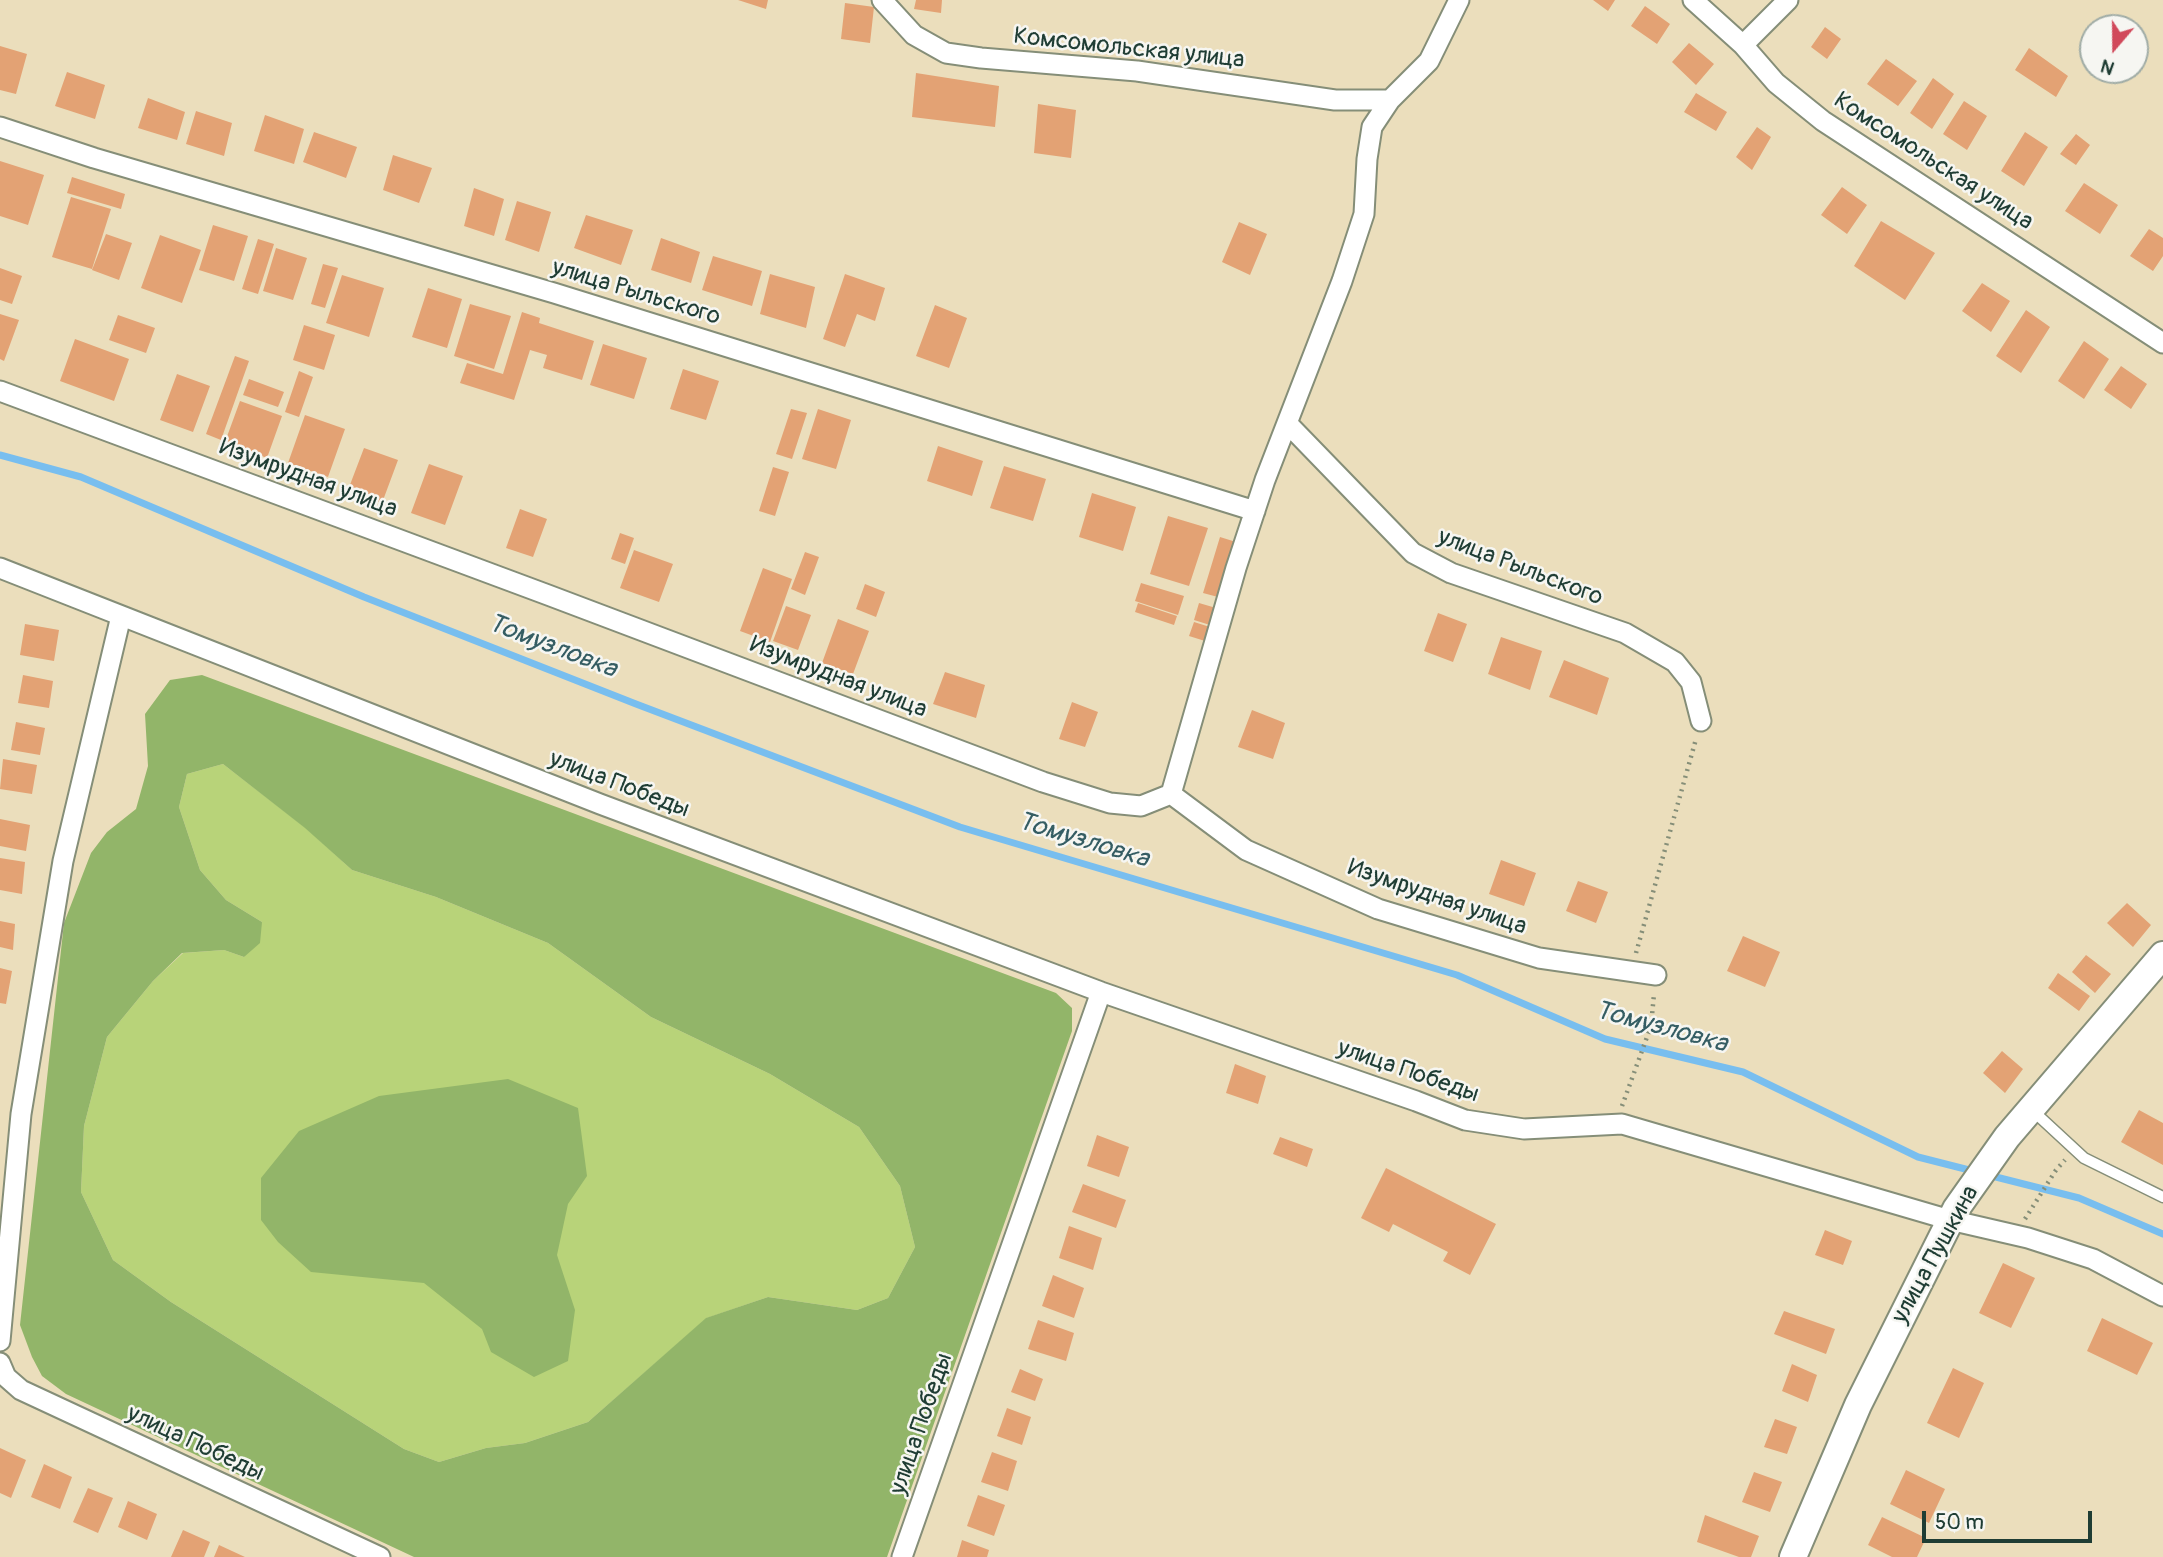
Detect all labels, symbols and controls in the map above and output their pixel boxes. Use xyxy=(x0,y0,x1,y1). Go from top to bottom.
north arrow xyxy=(2079,14,2149,84)
street label: Комсомольская улица xyxy=(1012,23,1246,75)
text: N xyxy=(2097,53,2118,80)
street label: Комсомольская улица xyxy=(1828,87,2038,237)
street label: улица Рыльского xyxy=(548,254,724,332)
street label: Изумрудная улица xyxy=(215,433,401,525)
street label: улица Рыльского xyxy=(1433,523,1607,613)
water label: Томузловка xyxy=(483,608,621,686)
street label: Изумрудная улица xyxy=(745,631,931,725)
street label: улица Победы xyxy=(545,745,693,825)
water label: Томузловка xyxy=(1014,806,1152,876)
street label: Изумрудная улица xyxy=(1344,854,1530,942)
water label: Томузловка xyxy=(1592,995,1730,1061)
street label: улица Победы xyxy=(1333,1034,1483,1110)
street label: улица Пушкина xyxy=(1886,1181,1986,1329)
street label: улица Победы xyxy=(884,1349,960,1499)
street label: улица Победы xyxy=(122,1400,268,1488)
scale bar xyxy=(1925,1498,2095,1542)
text: 50 m xyxy=(1935,1509,1984,1536)

